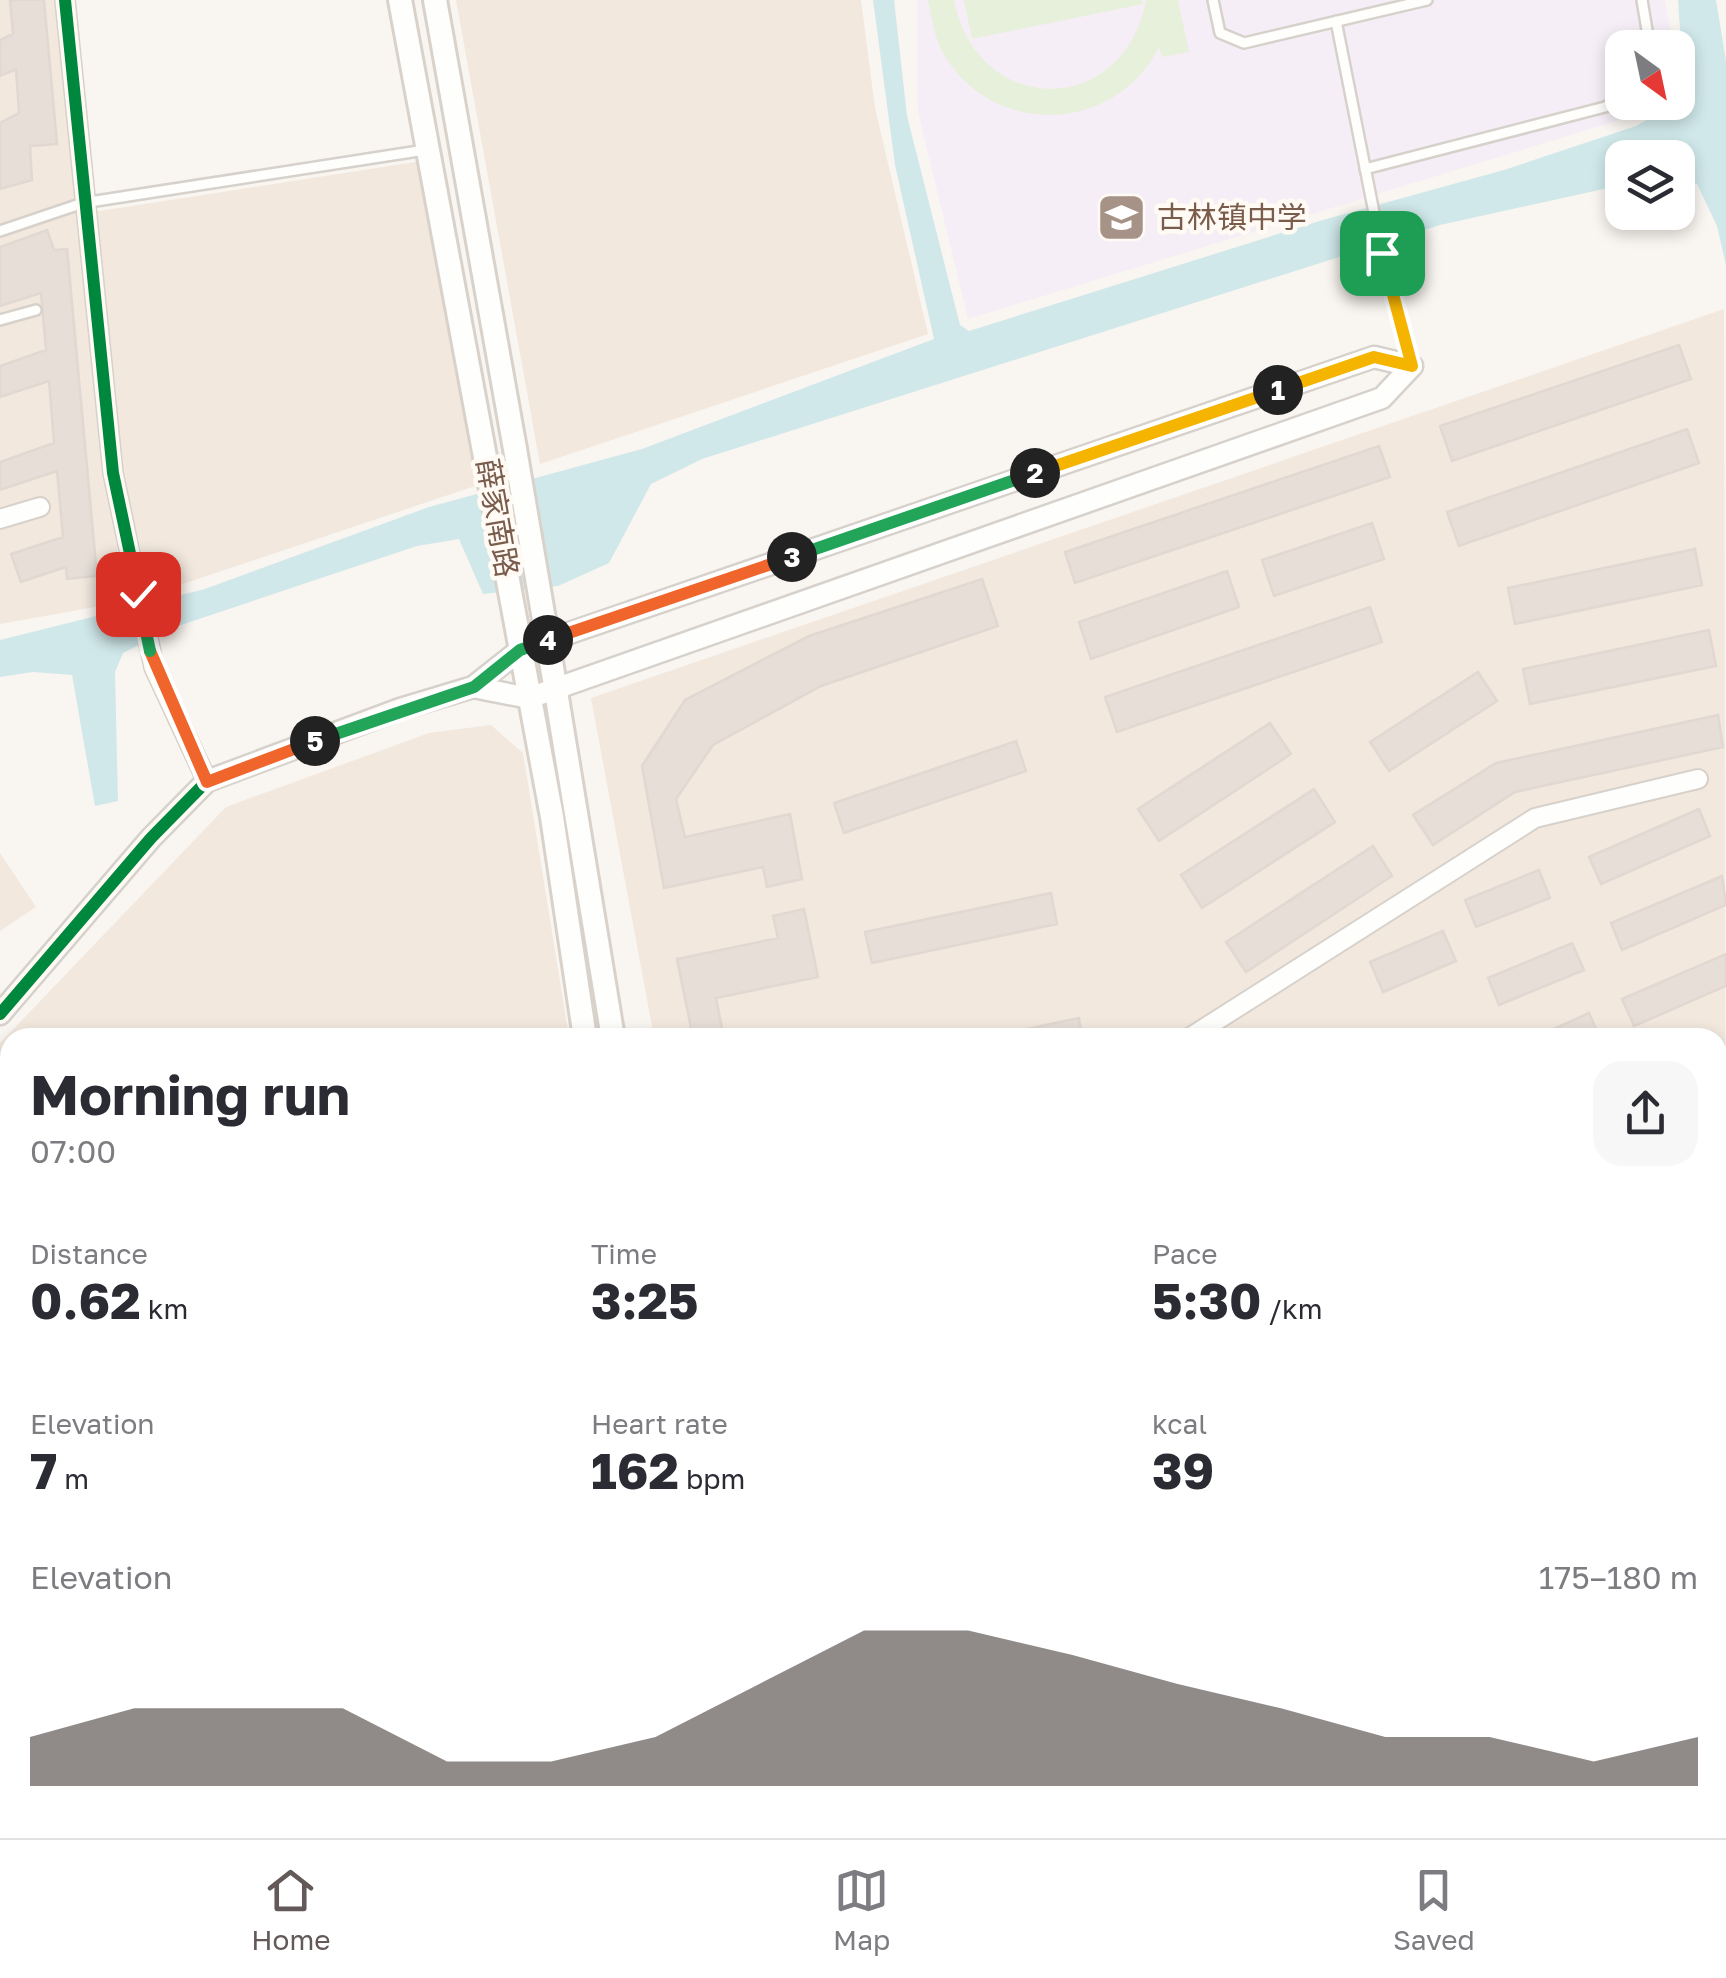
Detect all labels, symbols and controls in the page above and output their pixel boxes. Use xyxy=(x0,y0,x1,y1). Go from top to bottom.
north arrow xyxy=(1605,30,1695,120)
map controls xyxy=(1605,30,1695,230)
button: layers xyxy=(1605,140,1695,230)
school or university icon: 古林镇中学 xyxy=(1096,192,1148,244)
place label: 古林镇中学 xyxy=(1157,199,1307,235)
pin xyxy=(1340,211,1425,296)
icon: arrive xyxy=(1355,226,1410,281)
pin: 1 xyxy=(1253,365,1303,415)
text: 1 xyxy=(1271,373,1285,406)
pin: 2 xyxy=(1010,448,1060,498)
street label: 薛家南路 xyxy=(470,456,526,580)
text: 2 xyxy=(1026,456,1044,489)
pin: 3 xyxy=(767,532,817,582)
text: 3 xyxy=(783,540,801,573)
pin xyxy=(96,552,181,637)
icon: check xyxy=(111,567,166,622)
pin: 4 xyxy=(523,615,573,665)
text: 4 xyxy=(539,623,557,656)
pin: 5 xyxy=(290,716,340,766)
text: 5 xyxy=(306,724,324,757)
text: Morning run xyxy=(30,1061,350,1127)
button: share xyxy=(1593,1061,1698,1166)
text: 07:00 xyxy=(30,1132,116,1170)
text: Distance xyxy=(30,1237,148,1270)
text: Time xyxy=(591,1237,657,1270)
text: Pace xyxy=(1152,1237,1217,1270)
text: 0.62 xyxy=(30,1270,141,1330)
text: 3:25 xyxy=(591,1270,699,1330)
text: 5:30 xyxy=(1152,1270,1262,1330)
text: km xyxy=(141,1292,188,1325)
text: /km xyxy=(1262,1292,1323,1325)
text: Elevation xyxy=(30,1407,155,1440)
text: Heart rate xyxy=(591,1407,728,1440)
text: kcal xyxy=(1152,1407,1207,1440)
text: 7 xyxy=(30,1440,57,1500)
text: 162 xyxy=(591,1440,679,1500)
text: 39 xyxy=(1152,1440,1214,1500)
text: m xyxy=(57,1462,89,1495)
text: bpm xyxy=(679,1462,745,1495)
text: Elevation xyxy=(30,1558,172,1596)
text: 175–180 m xyxy=(1539,1558,1698,1596)
tab: Home xyxy=(251,1863,330,1956)
tab: Map xyxy=(833,1863,890,1956)
tab: Saved xyxy=(1393,1863,1475,1956)

